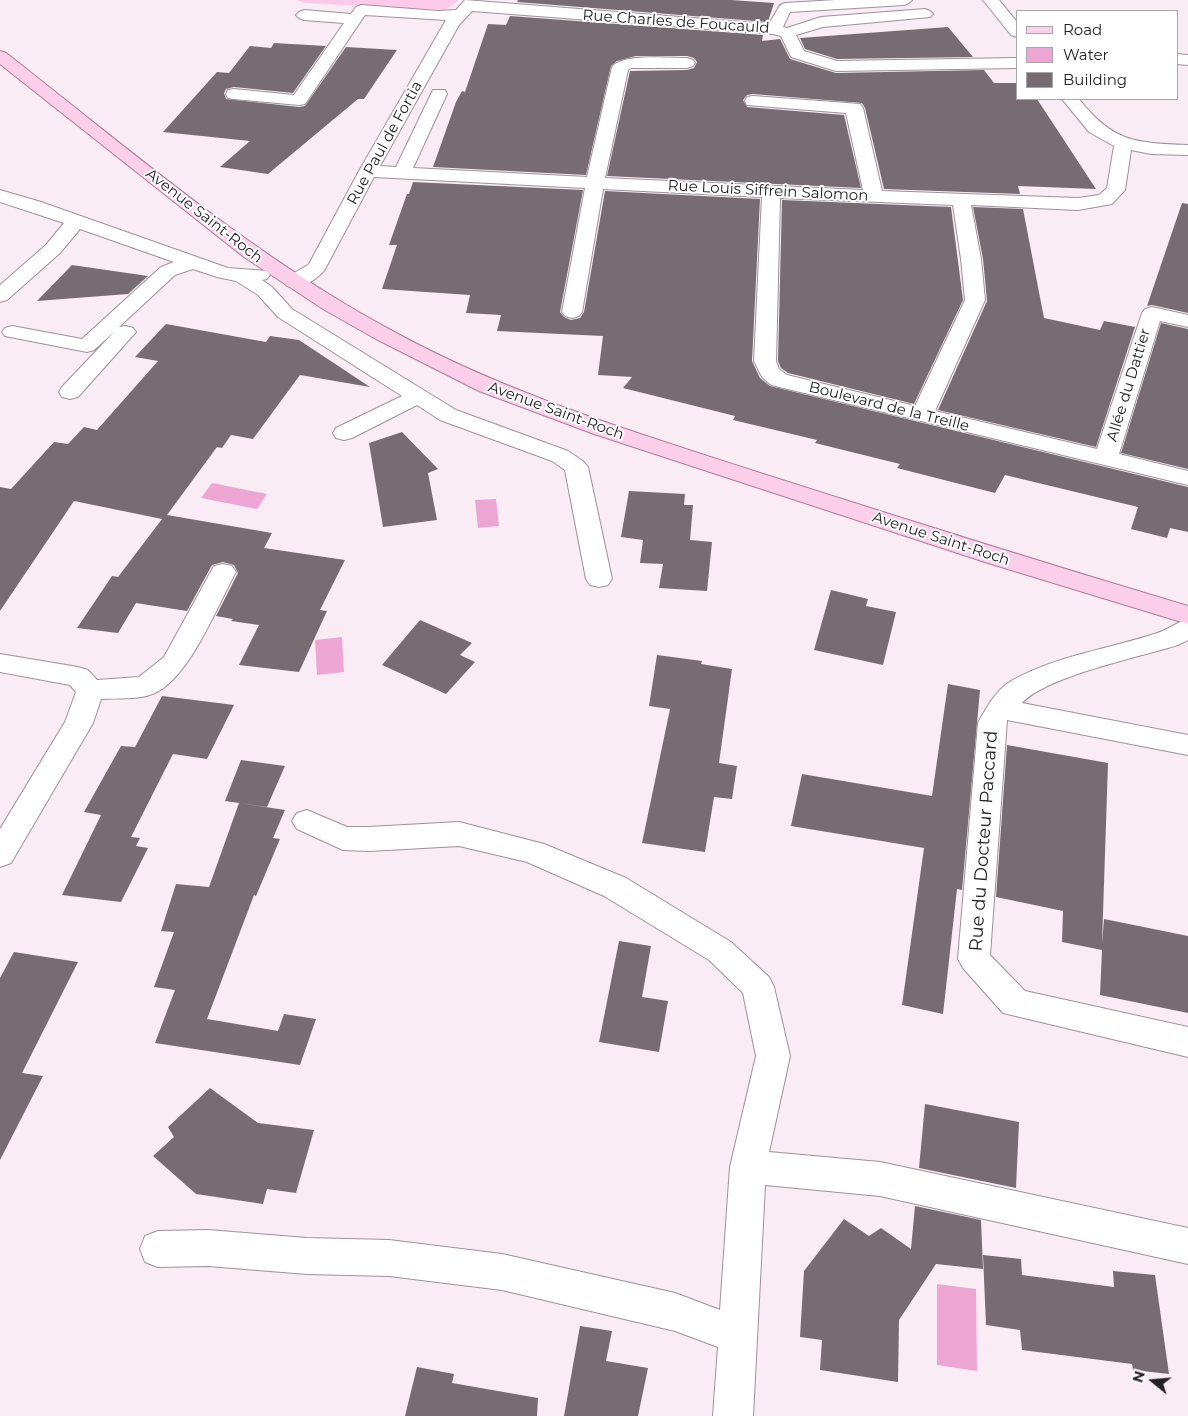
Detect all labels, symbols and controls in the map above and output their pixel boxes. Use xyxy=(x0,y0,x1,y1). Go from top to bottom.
street label: Rue Charles de Foucauld xyxy=(582,6,770,38)
legend xyxy=(1016,10,1178,100)
text: Road xyxy=(1063,20,1102,39)
text: Water xyxy=(1063,45,1109,64)
text: Building xyxy=(1063,70,1127,89)
street label: Rue Paul de Fortia xyxy=(344,78,426,208)
street label: Avenue Saint-Roch xyxy=(142,165,266,267)
street label: Rue Louis Siffrein Salomon xyxy=(667,177,869,205)
street label: Allée du Dattier xyxy=(1103,326,1155,444)
street label: Avenue Saint-Roch xyxy=(486,378,626,444)
street label: Boulevard de la Treille xyxy=(807,378,971,436)
street label: Avenue Saint-Roch xyxy=(870,508,1012,570)
street label: Rue du Docteur Paccard xyxy=(966,730,1002,952)
north arrow xyxy=(1128,1356,1178,1406)
text: N xyxy=(1128,1369,1149,1385)

